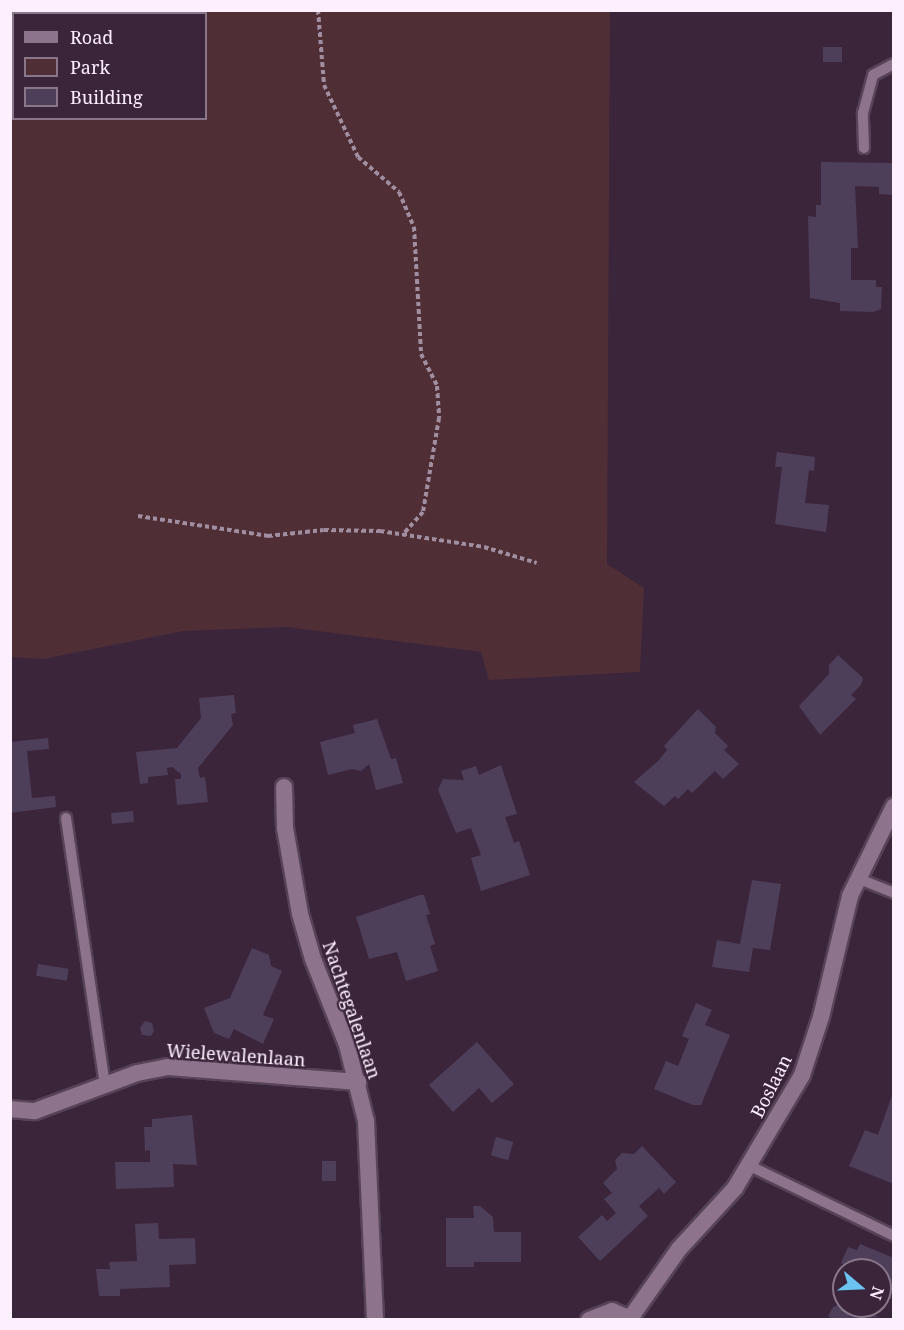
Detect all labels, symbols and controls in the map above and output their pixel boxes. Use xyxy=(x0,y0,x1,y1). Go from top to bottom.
legend xyxy=(12,12,207,120)
text: Road xyxy=(70,25,113,49)
text: Park xyxy=(70,55,110,79)
text: Building xyxy=(70,85,143,109)
street label: Nachtegalenlaan xyxy=(318,938,386,1082)
street label: Wielewalenlaan xyxy=(166,1039,306,1071)
street label: Boslaan xyxy=(746,1051,796,1121)
north arrow xyxy=(832,1258,892,1318)
text: N xyxy=(865,1284,890,1303)

